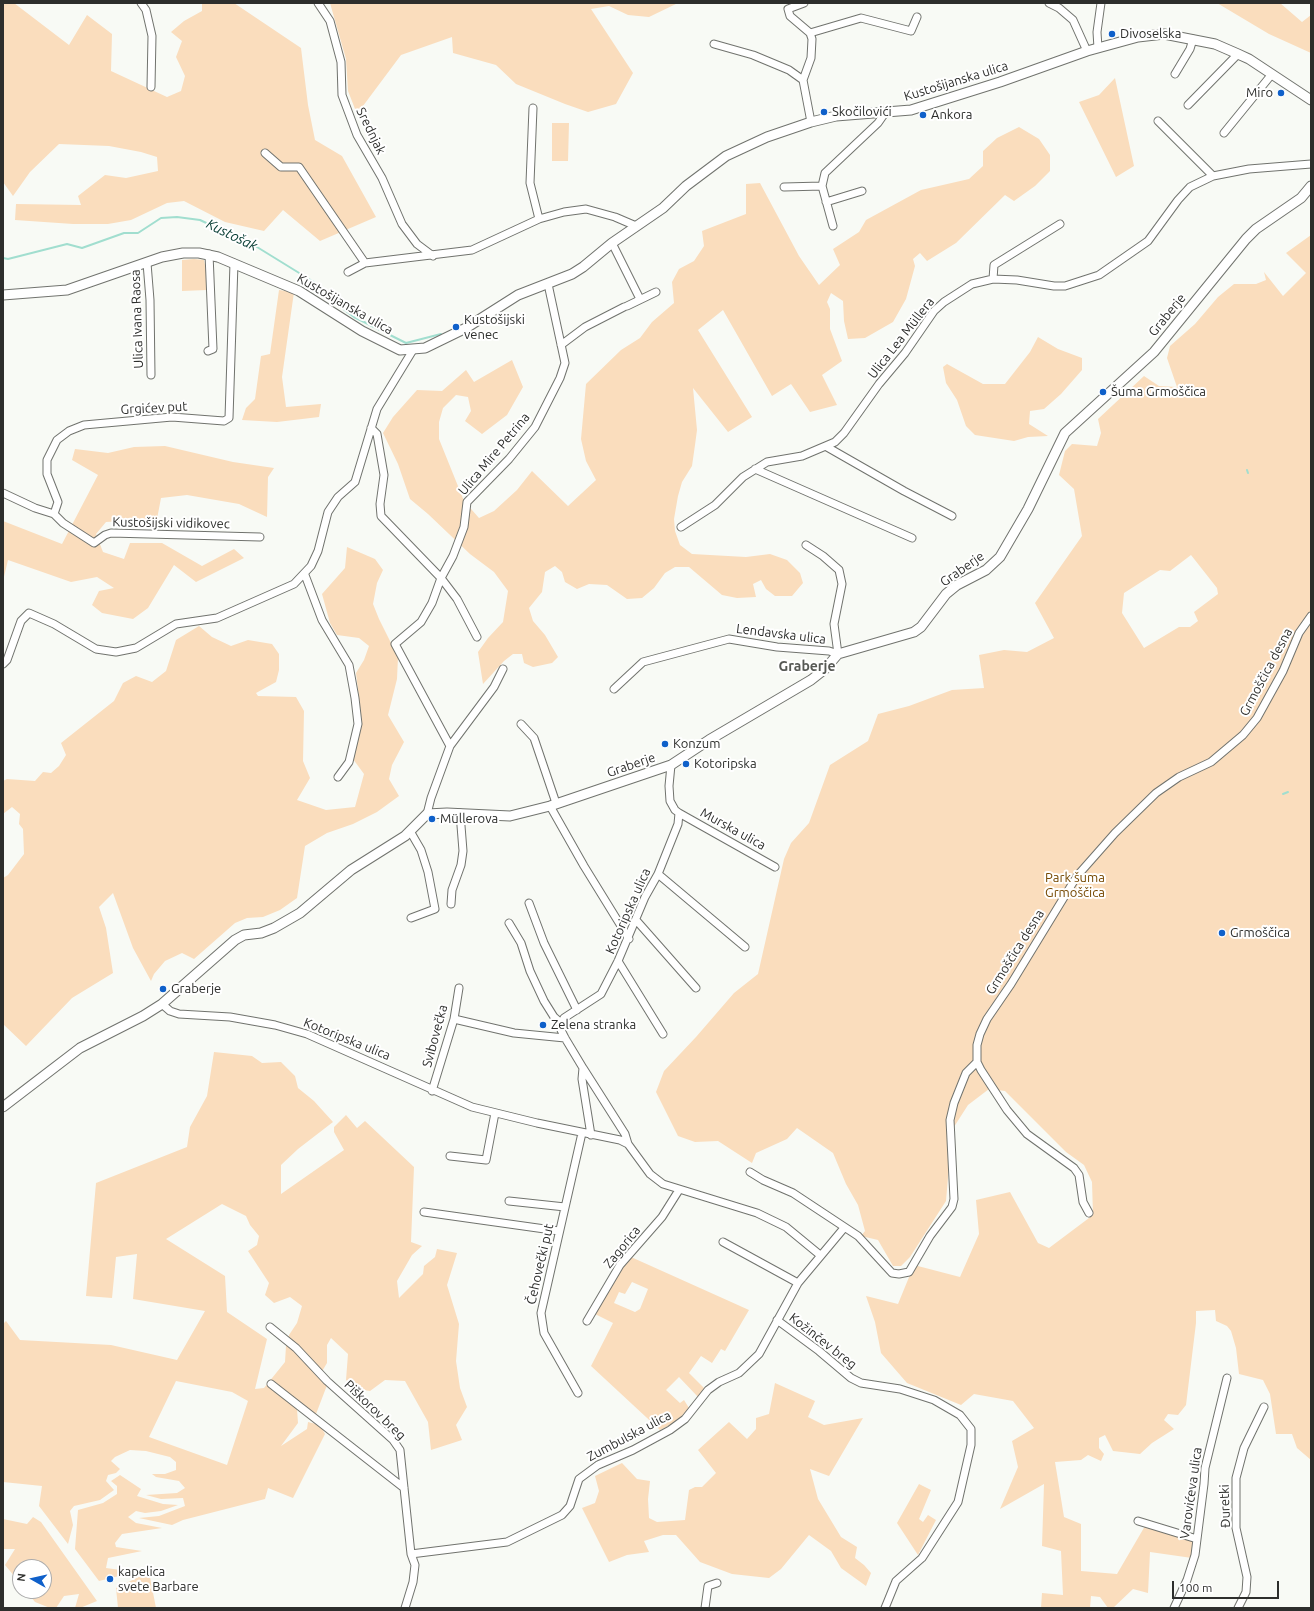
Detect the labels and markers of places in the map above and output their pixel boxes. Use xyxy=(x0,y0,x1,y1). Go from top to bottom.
place label: Divoselska xyxy=(1120,26,1181,42)
marker: Divoselska xyxy=(1107,29,1117,39)
place label: Miro xyxy=(1246,85,1273,101)
marker: Miro xyxy=(1276,88,1286,98)
place label: Skočilovići xyxy=(832,104,892,120)
marker: Skočilovići xyxy=(819,107,829,117)
place label: Ankora xyxy=(931,107,972,123)
marker: Ankora xyxy=(918,110,928,120)
place label: Kustošijski venec xyxy=(464,312,525,343)
marker: Kustošijski venec xyxy=(451,322,461,332)
place label: Šuma Grmoščica xyxy=(1111,384,1206,400)
marker: Šuma Grmoščica xyxy=(1098,387,1108,397)
place label: Konzum xyxy=(673,736,720,752)
marker: Konzum xyxy=(660,739,670,749)
place label: Kotoripska xyxy=(694,756,757,772)
marker: Kotoripska xyxy=(681,759,691,769)
place label: Müllerova xyxy=(440,811,498,827)
marker: Müllerova xyxy=(427,814,437,824)
place label: Grmoščica xyxy=(1230,925,1290,941)
marker: Grmoščica xyxy=(1217,928,1227,938)
place label: Graberje xyxy=(171,981,221,997)
marker: Graberje xyxy=(158,984,168,994)
place label: Zelena stranka xyxy=(551,1017,636,1033)
marker: Zelena stranka xyxy=(538,1020,548,1030)
place label: kapelica svete Barbare xyxy=(118,1564,199,1595)
marker: kapelica svete Barbare xyxy=(105,1574,115,1584)

